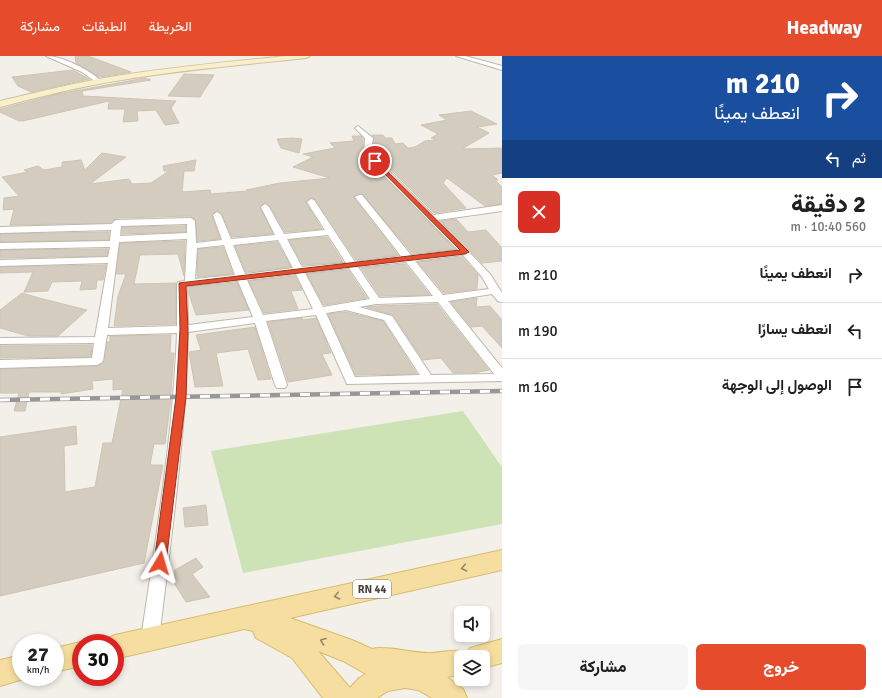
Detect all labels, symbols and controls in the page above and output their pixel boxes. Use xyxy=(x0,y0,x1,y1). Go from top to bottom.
text: Headway xyxy=(786,16,862,40)
text: مشاركة xyxy=(20,18,60,35)
text: الطبقات xyxy=(82,18,126,35)
text: الخريطة xyxy=(148,18,192,35)
text: 210 m xyxy=(726,67,800,101)
icon: right xyxy=(814,72,866,124)
text: انعطف يمينًا xyxy=(714,102,800,124)
pin xyxy=(358,144,392,178)
icon: left xyxy=(822,148,844,170)
text: ثم xyxy=(852,149,866,167)
icon: arrive xyxy=(364,150,386,172)
text: 2 دقيقة xyxy=(791,189,866,219)
button: close xyxy=(518,191,560,233)
text: 560 m · 10:40 xyxy=(790,219,866,235)
text: انعطف يمينًا xyxy=(760,264,832,282)
icon: right xyxy=(844,264,866,286)
text: 210 m xyxy=(518,266,558,284)
text: انعطف يسارًا xyxy=(758,320,832,338)
icon: left xyxy=(844,320,866,342)
text: 190 m xyxy=(518,322,558,340)
text: الوصول إلى الوجهة xyxy=(722,376,832,394)
icon: arrive xyxy=(844,376,866,398)
text: 160 m xyxy=(518,378,558,396)
position arrow xyxy=(139,542,181,584)
one-way arrow xyxy=(461,564,467,572)
road number: RN 44 xyxy=(353,580,391,598)
one-way arrow xyxy=(334,592,340,600)
map controls xyxy=(454,606,490,686)
button: sound xyxy=(454,606,490,642)
speed limit sign: 30 xyxy=(72,634,124,686)
one-way arrow xyxy=(319,638,326,646)
text: 27 xyxy=(27,642,49,667)
button: مشاركة xyxy=(518,644,688,690)
button: خروج xyxy=(696,644,866,690)
button: layers xyxy=(454,650,490,686)
text: km/h xyxy=(27,664,49,676)

